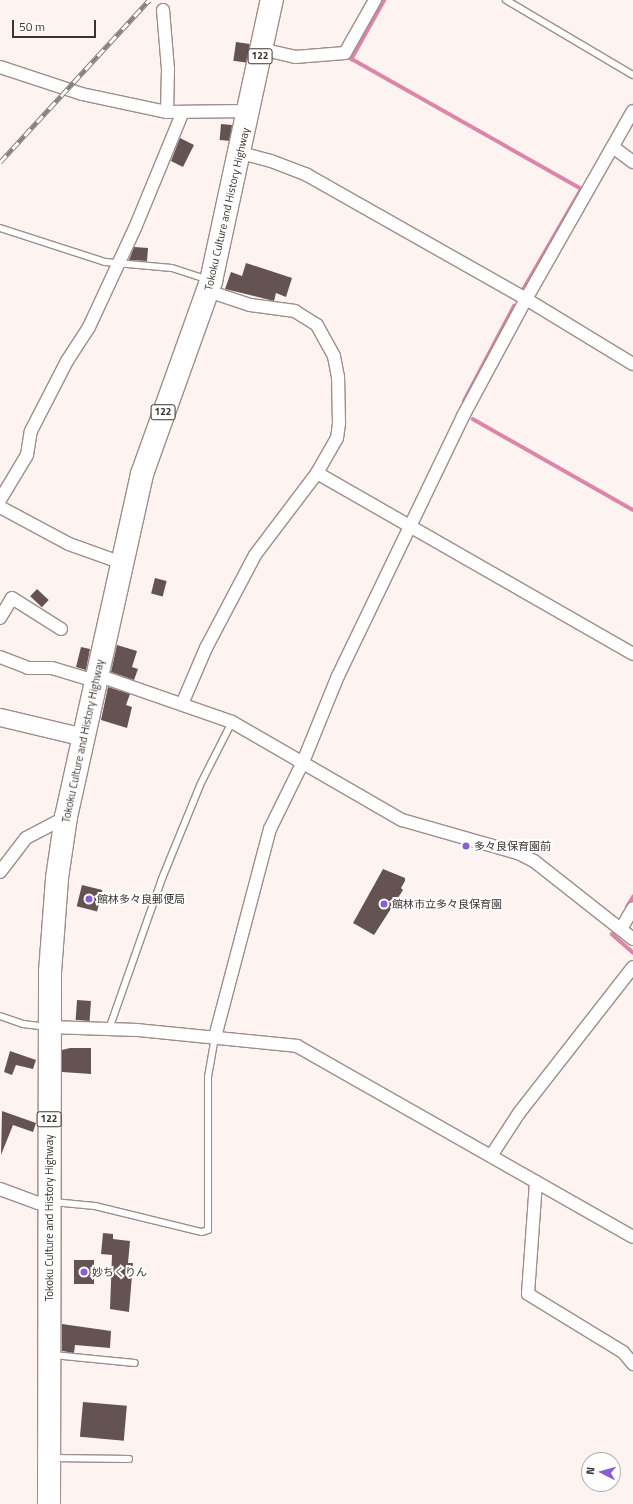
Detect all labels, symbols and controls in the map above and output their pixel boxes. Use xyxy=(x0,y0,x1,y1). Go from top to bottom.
scale bar xyxy=(14,12,98,38)
text: 50 m xyxy=(19,17,45,36)
road number: 122 xyxy=(247,48,273,64)
street label: Tokoku Culture and History Highway xyxy=(202,126,252,292)
road number: 122 xyxy=(150,404,176,420)
street label: Tokoku Culture and History Highway xyxy=(59,658,107,824)
place label: 多々良保育園前 xyxy=(474,839,551,853)
marker: 多々良保育園前 xyxy=(461,841,471,851)
place label: 館林多々良郵便局 xyxy=(97,892,185,906)
marker: 館林多々良郵便局 xyxy=(84,894,94,904)
place label: 館林市立多々良保育園 xyxy=(392,897,502,911)
marker: 館林市立多々良保育園 xyxy=(379,899,389,909)
road number: 122 xyxy=(36,1111,62,1127)
street label: Tokoku Culture and History Highway xyxy=(42,1135,56,1301)
place label: 妙ちくりん xyxy=(92,1265,147,1279)
marker: 妙ちくりん xyxy=(79,1267,89,1277)
north arrow xyxy=(581,1452,621,1492)
text: N xyxy=(582,1466,598,1475)

